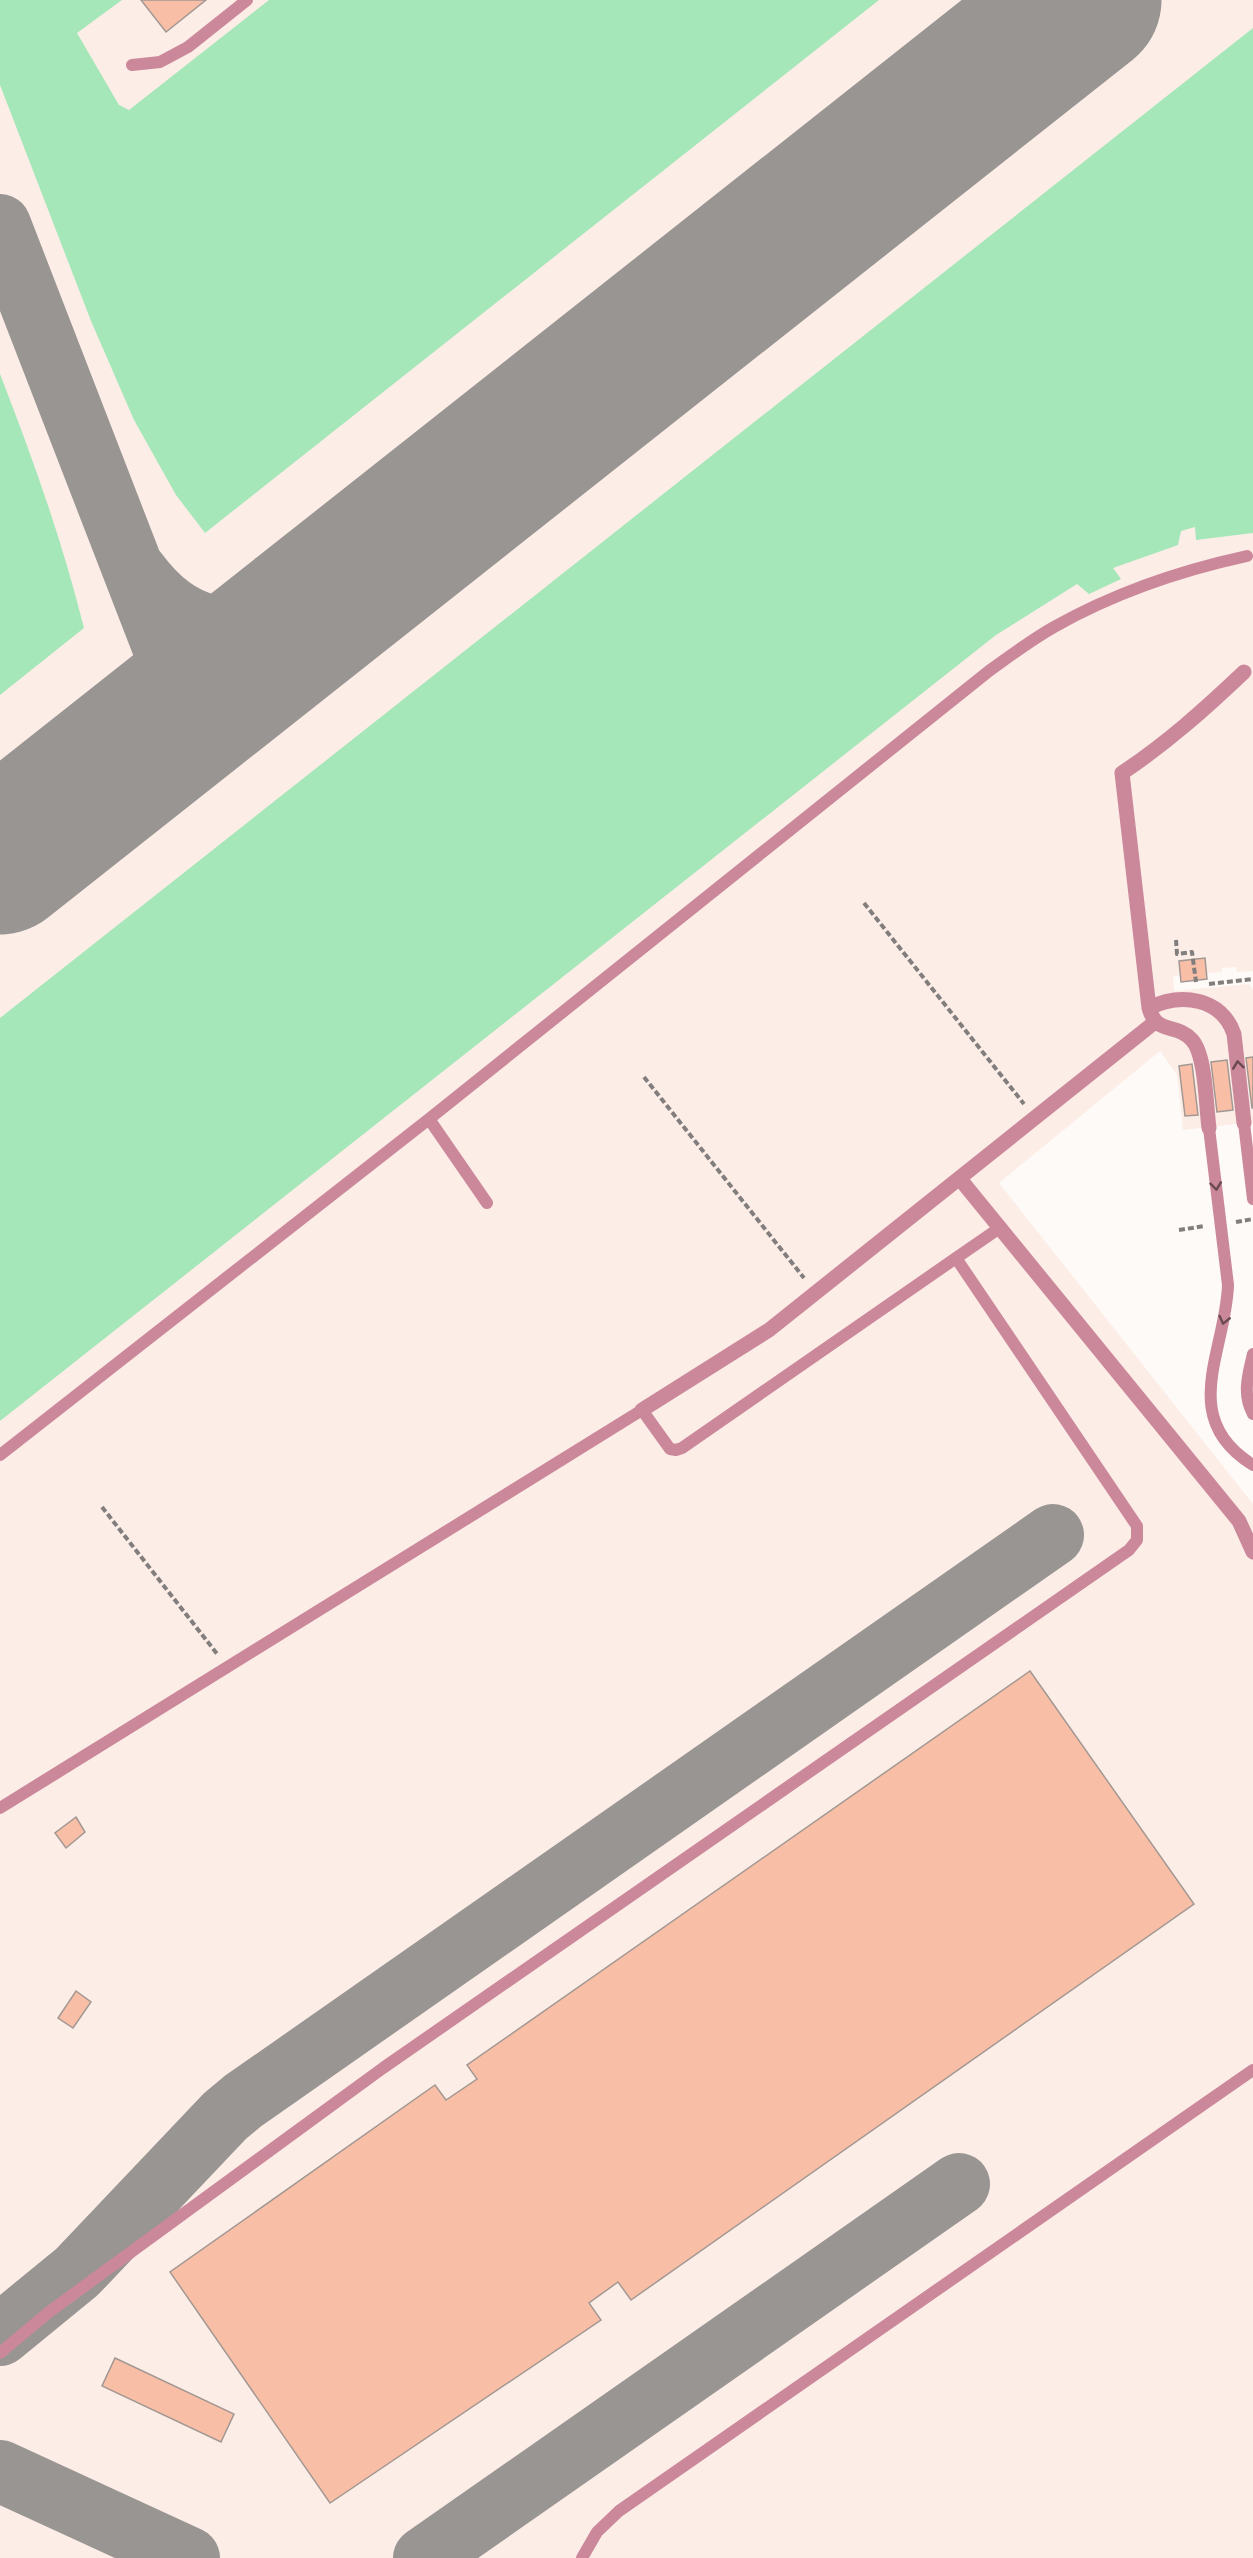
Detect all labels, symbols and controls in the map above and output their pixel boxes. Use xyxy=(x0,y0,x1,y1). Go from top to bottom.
one-way arrow xyxy=(1232,1060,1245,1069)
one-way arrow xyxy=(1209,1181,1221,1191)
one-way arrow xyxy=(1218,1315,1231,1325)

